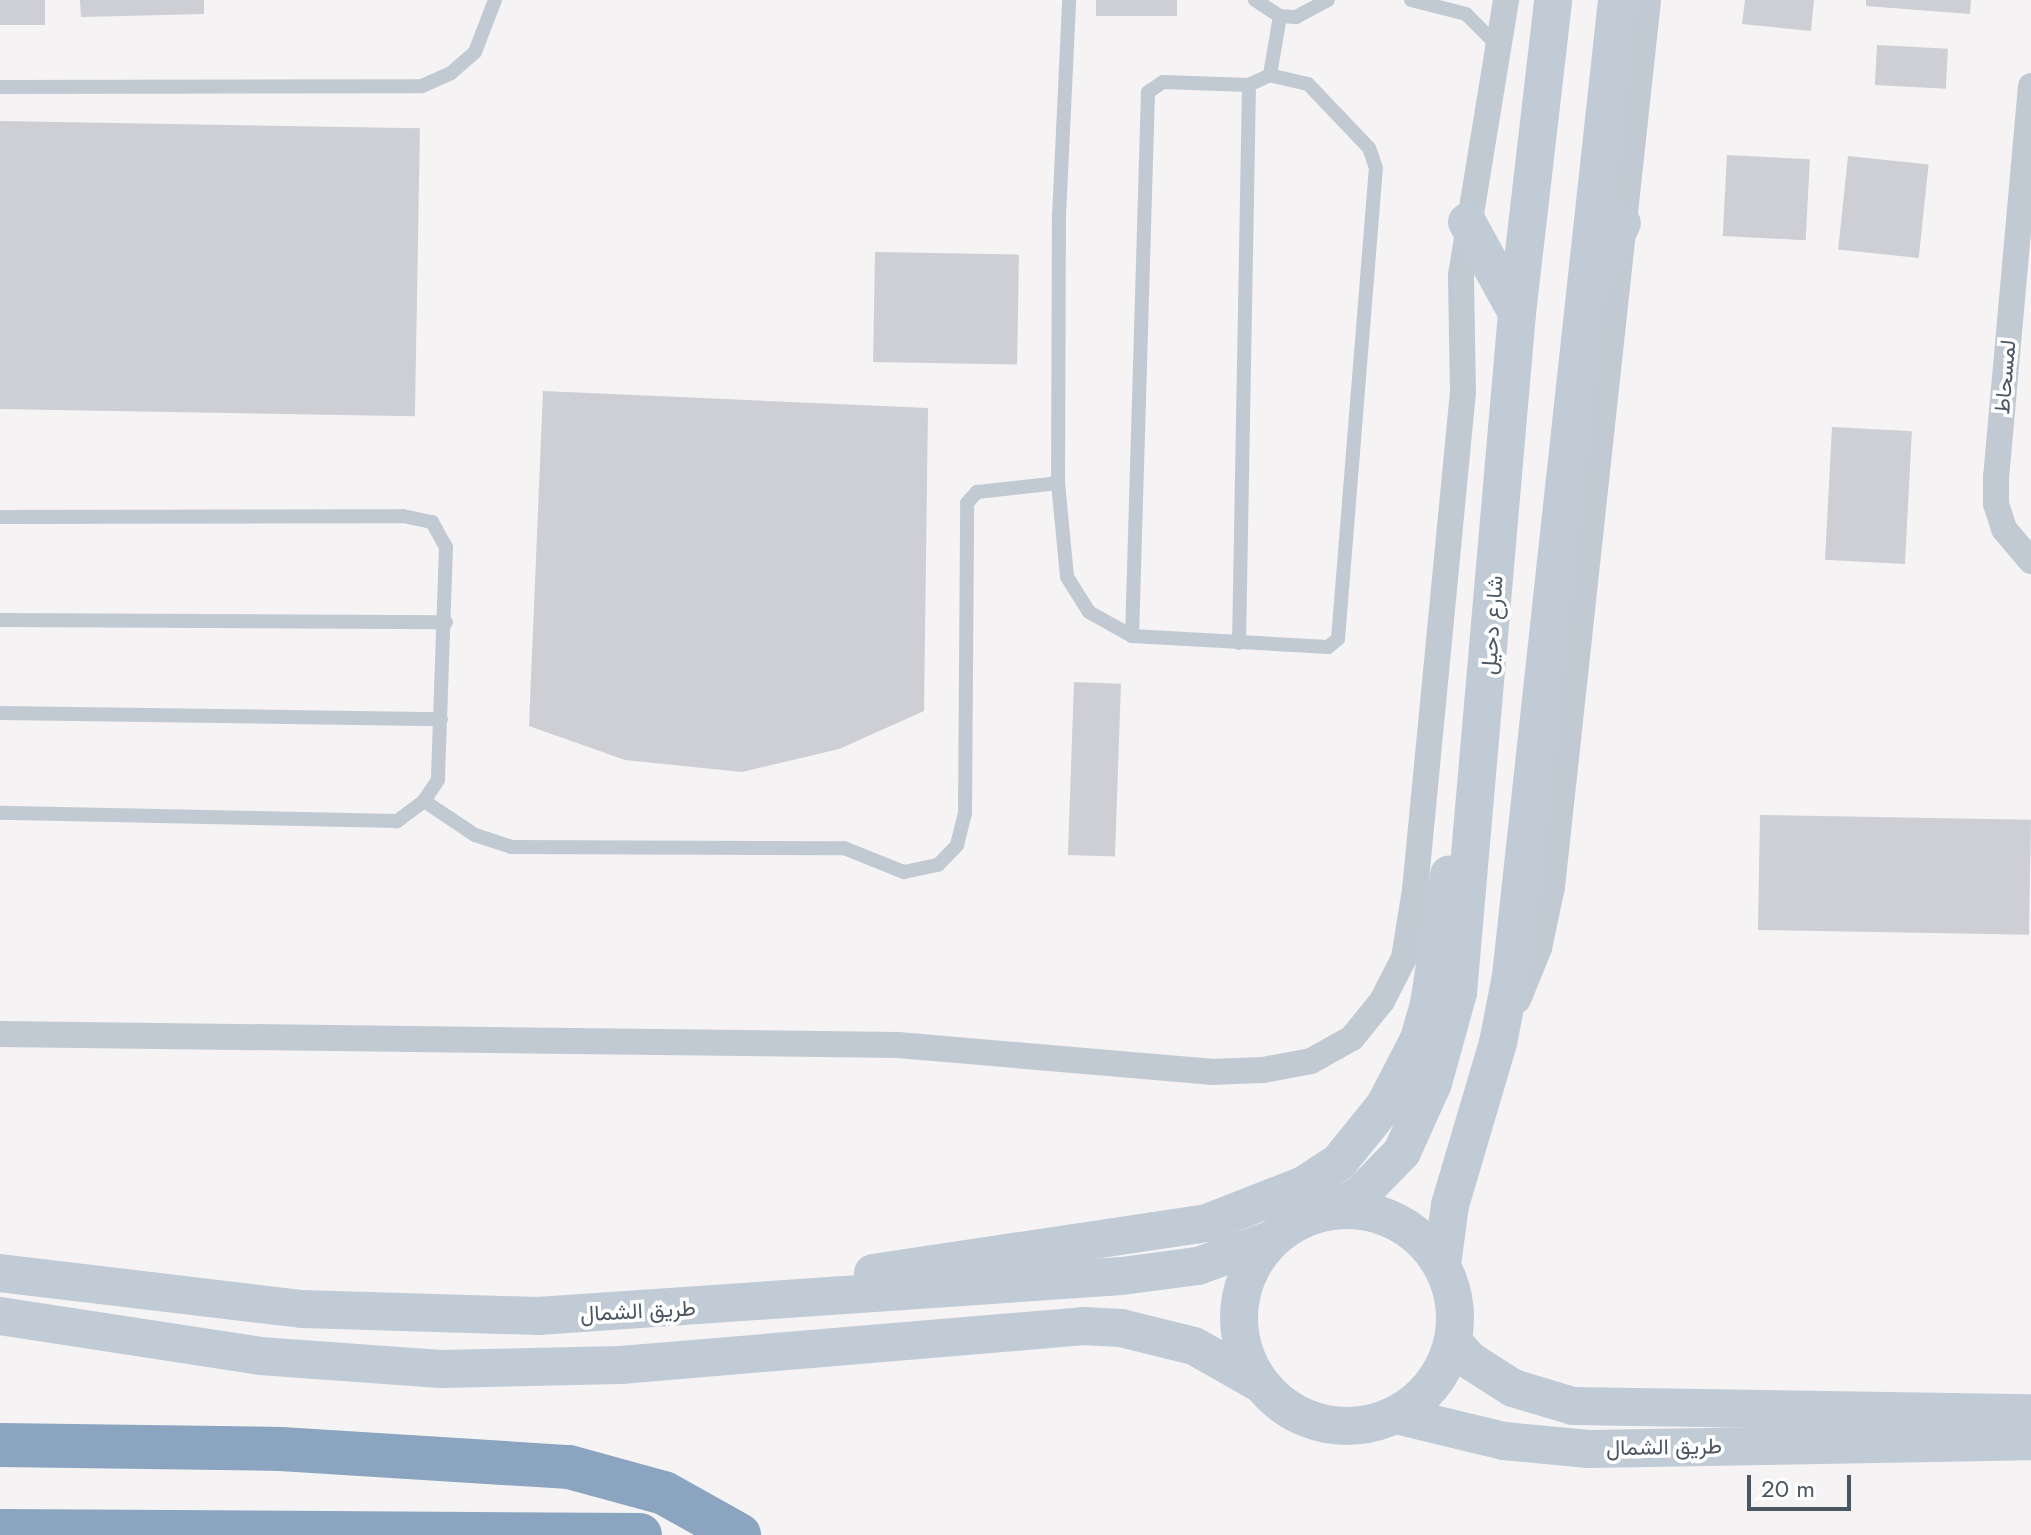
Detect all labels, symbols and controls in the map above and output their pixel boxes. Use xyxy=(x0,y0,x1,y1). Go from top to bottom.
street label: لمسحاط xyxy=(1989,339,2021,415)
street label: شارع دحيل xyxy=(1475,574,1509,676)
street label: طريق الشمال xyxy=(580,1295,696,1327)
street label: طريق الشمال xyxy=(1606,1433,1722,1461)
scale bar xyxy=(1751,1459,1855,1509)
text: 20 m xyxy=(1761,1471,1815,1506)

